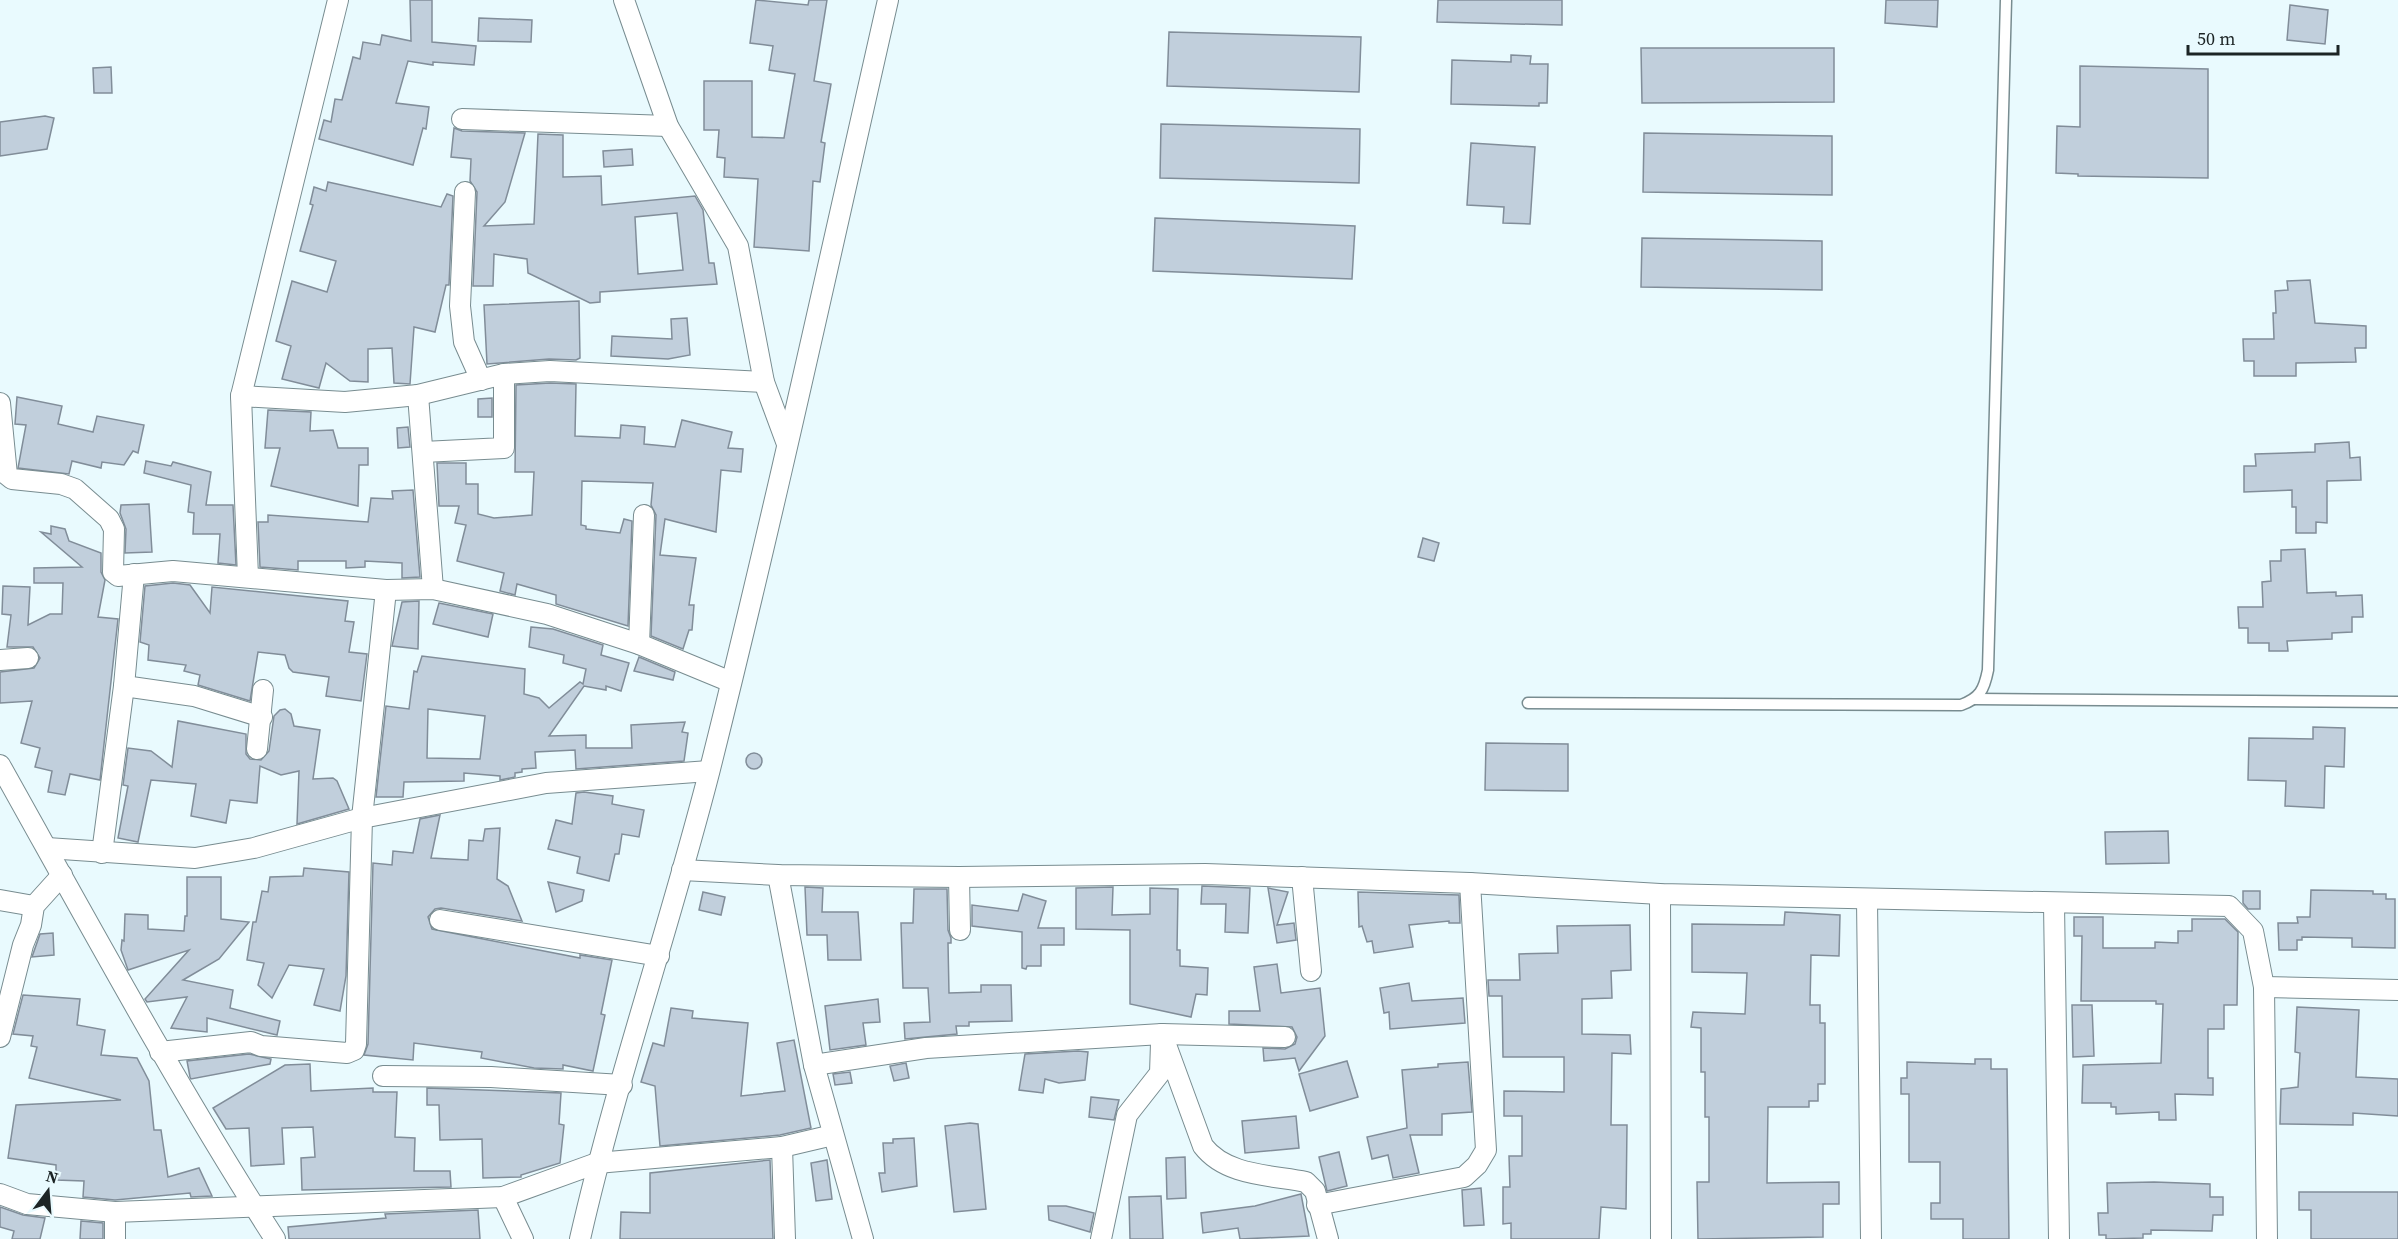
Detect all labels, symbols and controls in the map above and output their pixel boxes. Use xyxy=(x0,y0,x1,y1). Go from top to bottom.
scale bar xyxy=(2188,18,2338,56)
text: 50 m xyxy=(2197,26,2235,51)
north arrow xyxy=(18,1161,78,1221)
text: N xyxy=(44,1164,61,1189)

